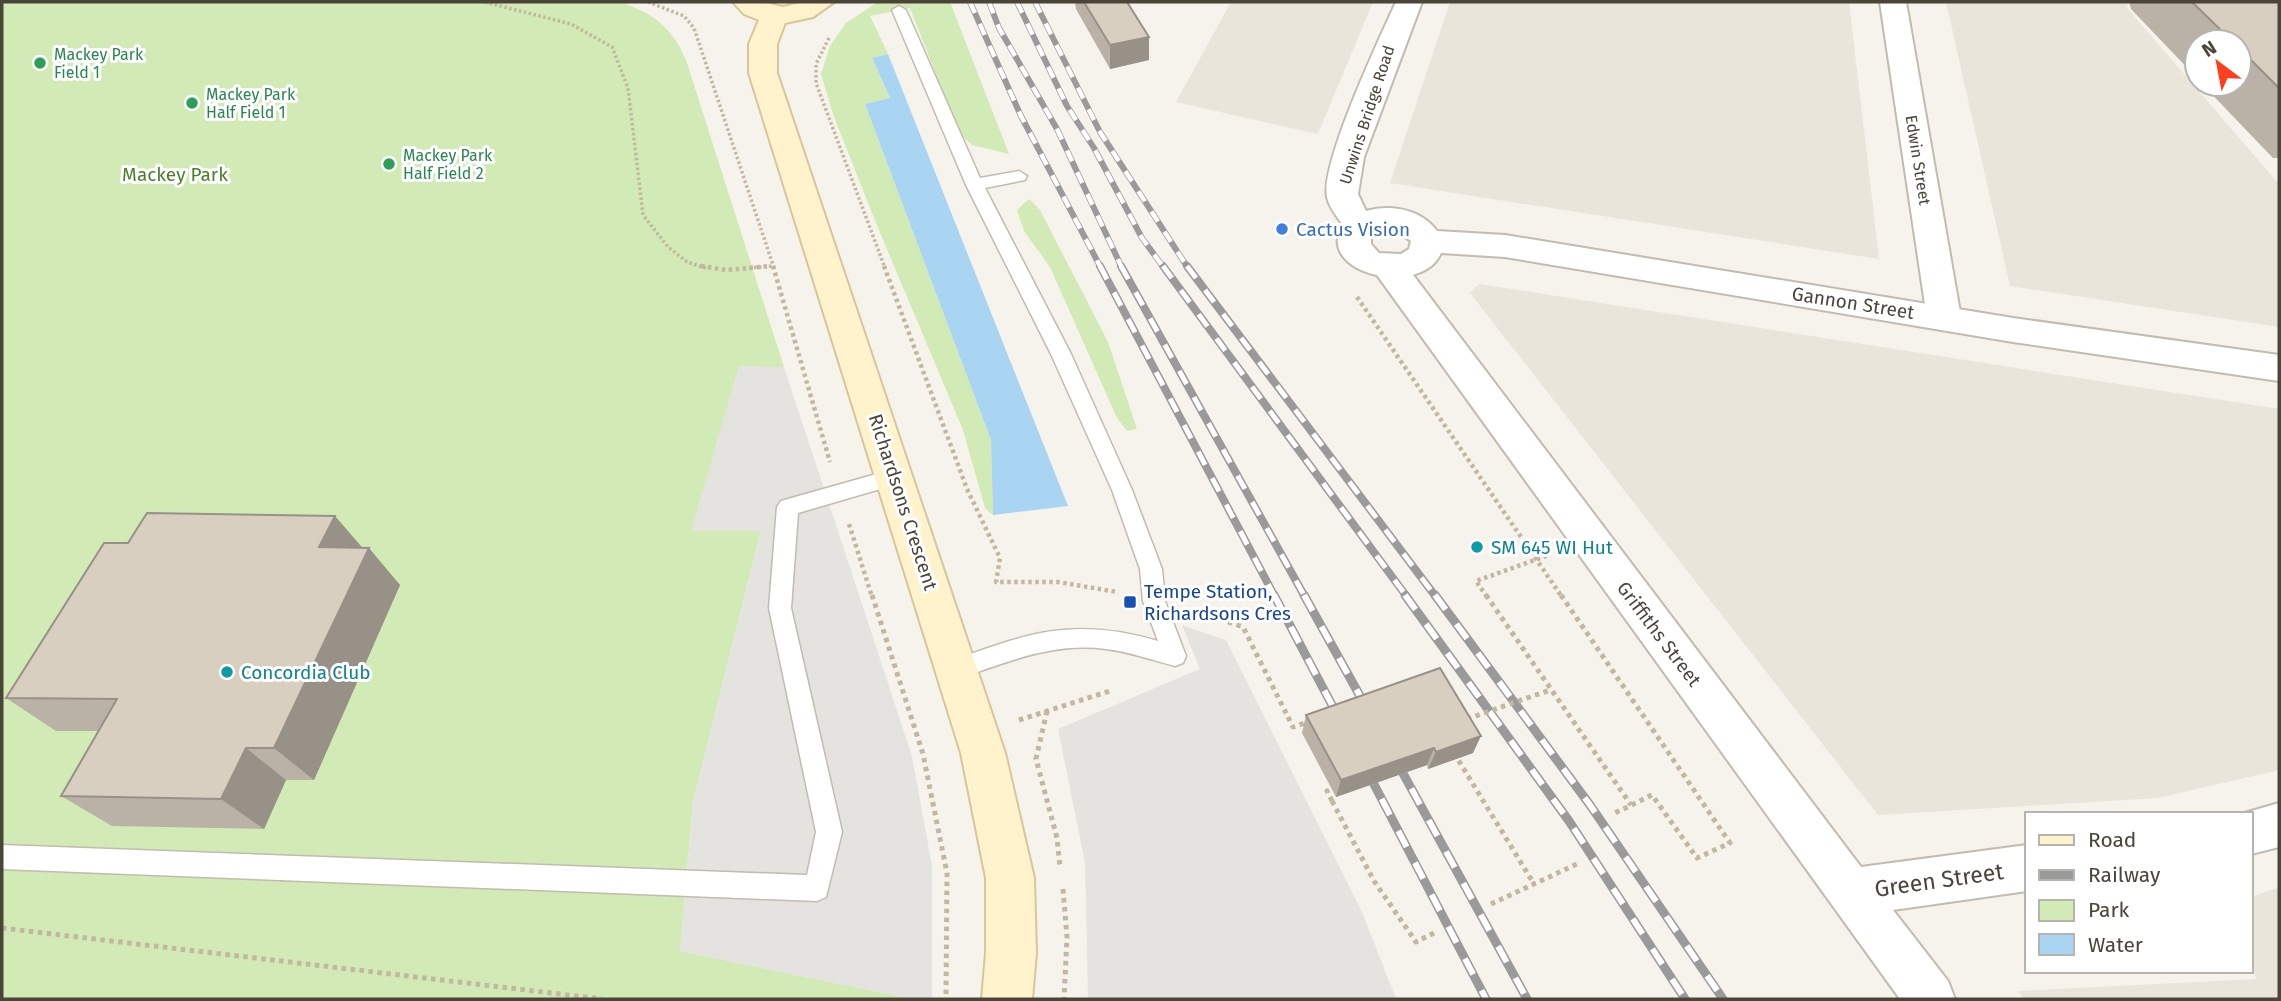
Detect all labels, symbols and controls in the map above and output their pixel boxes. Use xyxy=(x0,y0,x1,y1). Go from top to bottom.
north arrow xyxy=(2183,28,2253,98)
text: N xyxy=(2198,36,2221,62)
street label: Unwins Bridge Road xyxy=(1336,43,1398,187)
place label: Mackey Park Field 1 xyxy=(54,45,144,82)
marker: Mackey Park Field 1 xyxy=(32,55,48,71)
place label: Mackey Park Half Field 1 xyxy=(206,85,296,122)
marker: Mackey Park Half Field 1 xyxy=(184,95,200,111)
street label: Edwin Street xyxy=(1902,114,1935,207)
place label: Mackey Park Half Field 2 xyxy=(403,146,493,183)
marker: Mackey Park Half Field 2 xyxy=(381,156,397,172)
park label: Mackey Park xyxy=(122,163,228,186)
place label: Cactus Vision xyxy=(1296,218,1410,241)
marker: Cactus Vision xyxy=(1274,221,1290,237)
street label: Gannon Street xyxy=(1790,282,1916,324)
street label: Richardsons Crescent xyxy=(864,411,942,593)
place label: SM 645 WI Hut xyxy=(1491,536,1613,559)
marker: SM 645 WI Hut xyxy=(1469,539,1485,555)
street label: Griffiths Street xyxy=(1612,577,1706,691)
place label: Tempe Station, Richardsons Cres xyxy=(1144,580,1291,625)
marker: Tempe Station, Richardsons Cres xyxy=(1122,594,1138,610)
place label: Concordia Club xyxy=(241,661,371,684)
marker: Concordia Club xyxy=(219,664,235,680)
legend xyxy=(2025,812,2253,973)
text: Road xyxy=(2088,827,2136,853)
street label: Green Street xyxy=(1873,857,2006,903)
text: Railway xyxy=(2088,862,2161,888)
text: Park xyxy=(2088,897,2130,923)
text: Water xyxy=(2088,932,2143,958)

